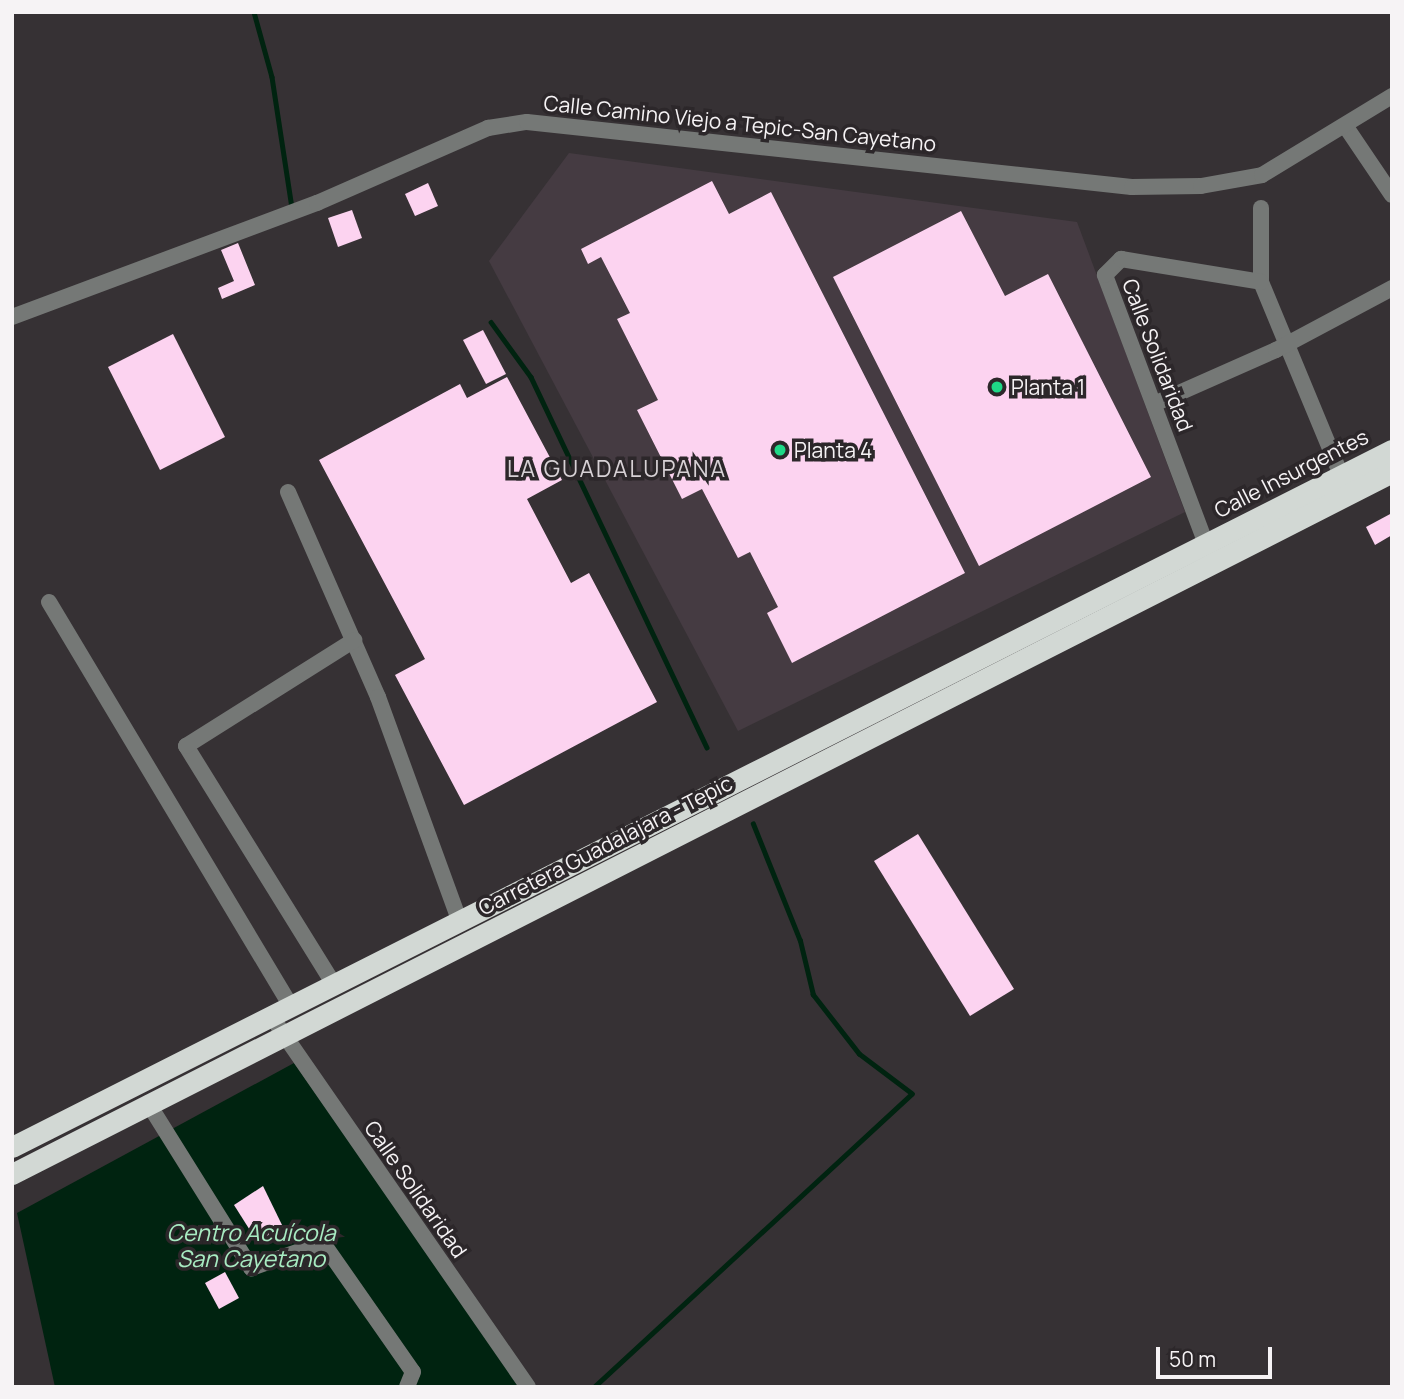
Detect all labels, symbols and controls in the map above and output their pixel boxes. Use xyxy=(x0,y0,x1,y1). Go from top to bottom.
street label: Calle Camino Viejo a Tepic-San Cayetano xyxy=(543,90,937,156)
street label: Calle Solidaridad xyxy=(1117,275,1199,435)
place label: Planta 1 xyxy=(1011,374,1085,400)
marker: Planta 1 xyxy=(989,379,1005,395)
street label: Calle Insurgentes xyxy=(1210,423,1372,523)
place label: Planta 4 xyxy=(794,437,872,463)
marker: Planta 4 xyxy=(772,442,788,458)
district label: LA GUADALUPANA xyxy=(509,454,725,482)
street label: Carretera Guadalajara - Tepic xyxy=(474,770,736,920)
street label: Calle Solidaridad xyxy=(359,1116,473,1262)
water label: Centro Acuícola San Cayetano xyxy=(166,1218,336,1272)
scale bar xyxy=(1159,1332,1274,1376)
text: 50 m xyxy=(1169,1345,1216,1373)

